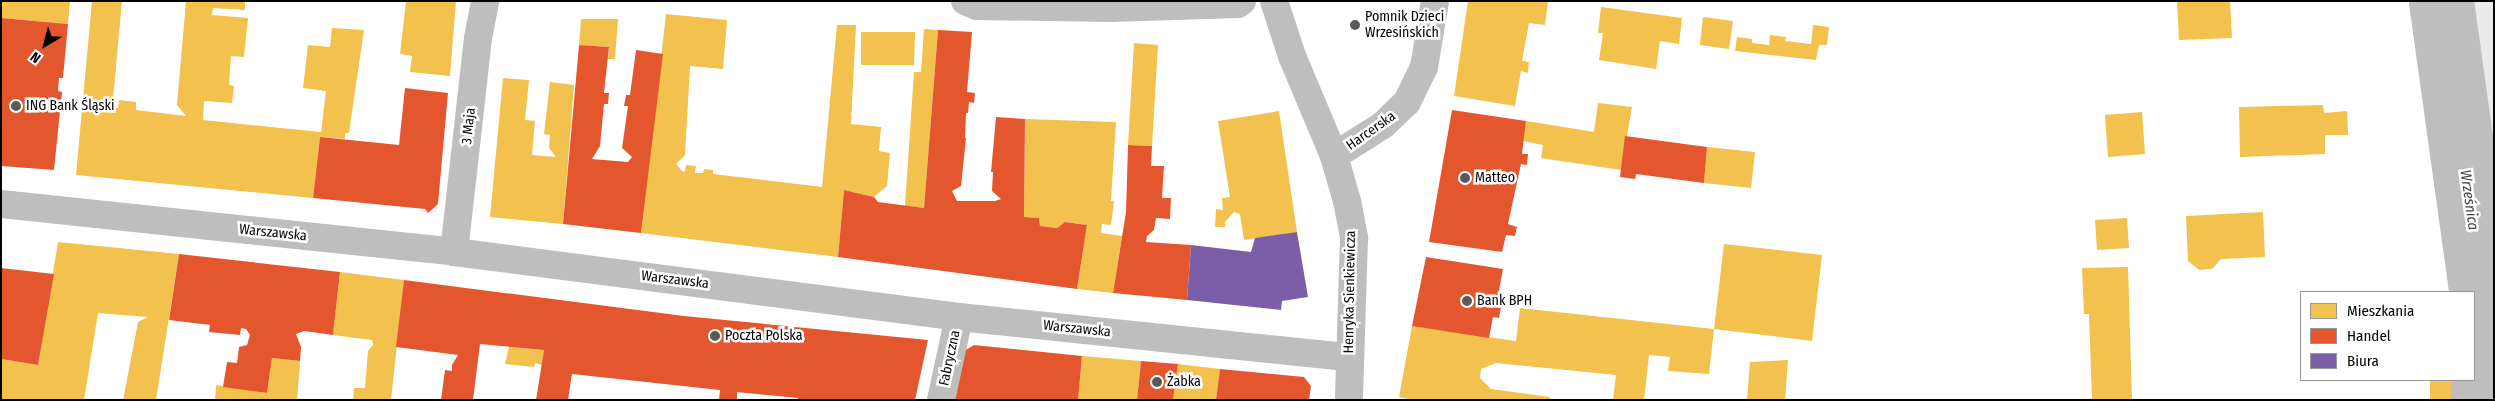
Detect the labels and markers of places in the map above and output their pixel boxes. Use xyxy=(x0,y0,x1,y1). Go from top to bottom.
place label: Pomnik Dzieci Wrzesińskich xyxy=(1365,9,1444,41)
marker: Pomnik Dzieci Wrzesińskich xyxy=(1349,19,1361,31)
place label: ING Bank Śląski xyxy=(26,98,115,114)
marker: ING Bank Śląski xyxy=(10,100,22,112)
place label: Matteo xyxy=(1475,170,1515,186)
marker: Matteo xyxy=(1459,172,1471,184)
place label: Bank BPH xyxy=(1477,293,1532,309)
marker: Bank BPH xyxy=(1461,295,1473,307)
place label: Poczta Polska xyxy=(725,328,803,344)
marker: Poczta Polska xyxy=(709,330,721,342)
place label: Żabka xyxy=(1167,374,1201,390)
marker: Żabka xyxy=(1151,376,1163,388)

